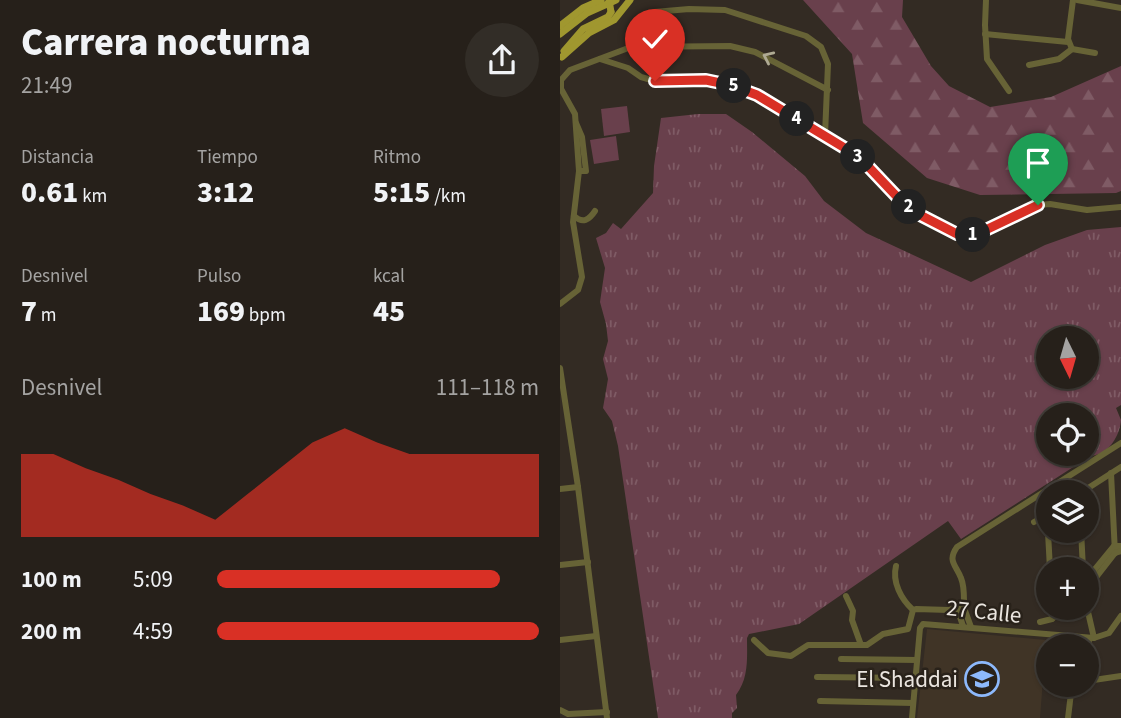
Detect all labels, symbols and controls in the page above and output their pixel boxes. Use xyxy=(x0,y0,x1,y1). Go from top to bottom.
pin xyxy=(625,9,685,81)
text: Carrera nocturna xyxy=(21,16,311,70)
icon: check xyxy=(636,20,674,58)
button: share xyxy=(465,23,539,97)
one-way arrow xyxy=(763,52,775,66)
pin: 5 xyxy=(716,68,752,104)
text: 21:49 xyxy=(21,69,72,102)
text: 5 xyxy=(728,72,739,99)
pin: 4 xyxy=(779,102,814,136)
text: 4 xyxy=(791,105,802,132)
pin xyxy=(1008,133,1068,205)
pin: 3 xyxy=(840,140,876,174)
text: 3 xyxy=(852,143,863,170)
text: Distancia xyxy=(21,144,94,171)
text: Tiempo xyxy=(197,144,258,171)
text: Ritmo xyxy=(373,144,421,171)
icon: arrive xyxy=(1019,144,1057,182)
text: 0.61 xyxy=(21,171,78,214)
text: 3:12 xyxy=(197,171,254,214)
text: 5:15 xyxy=(373,171,430,214)
text: km xyxy=(78,183,107,210)
text: /km xyxy=(430,183,466,210)
pin: 2 xyxy=(892,190,926,224)
text: 2 xyxy=(903,193,914,220)
pin: 1 xyxy=(956,218,990,252)
text: 1 xyxy=(967,221,978,248)
text: Desnivel xyxy=(21,263,88,290)
text: Pulso xyxy=(197,263,241,290)
text: kcal xyxy=(373,263,405,290)
text: 7 xyxy=(21,290,37,333)
text: 169 xyxy=(197,290,245,333)
text: 45 xyxy=(373,290,405,333)
text: m xyxy=(37,302,57,329)
text: bpm xyxy=(245,302,286,329)
north arrow xyxy=(1036,326,1099,388)
map controls xyxy=(1036,326,1099,697)
text: Desnivel xyxy=(21,371,102,404)
text: 111–118 m xyxy=(436,371,539,404)
button: locate xyxy=(1036,403,1099,466)
button: layers xyxy=(1036,480,1099,543)
button: + xyxy=(1036,557,1099,620)
text: 100 m xyxy=(21,563,82,596)
text: 5:09 xyxy=(133,563,173,596)
street label: 27 Calle xyxy=(945,591,1023,632)
text: 200 m xyxy=(21,615,82,648)
text: 4:59 xyxy=(133,615,173,648)
button: − xyxy=(1036,634,1099,697)
school or university icon: El Shaddai xyxy=(963,660,1001,698)
place label: El Shaddai xyxy=(856,663,958,696)

